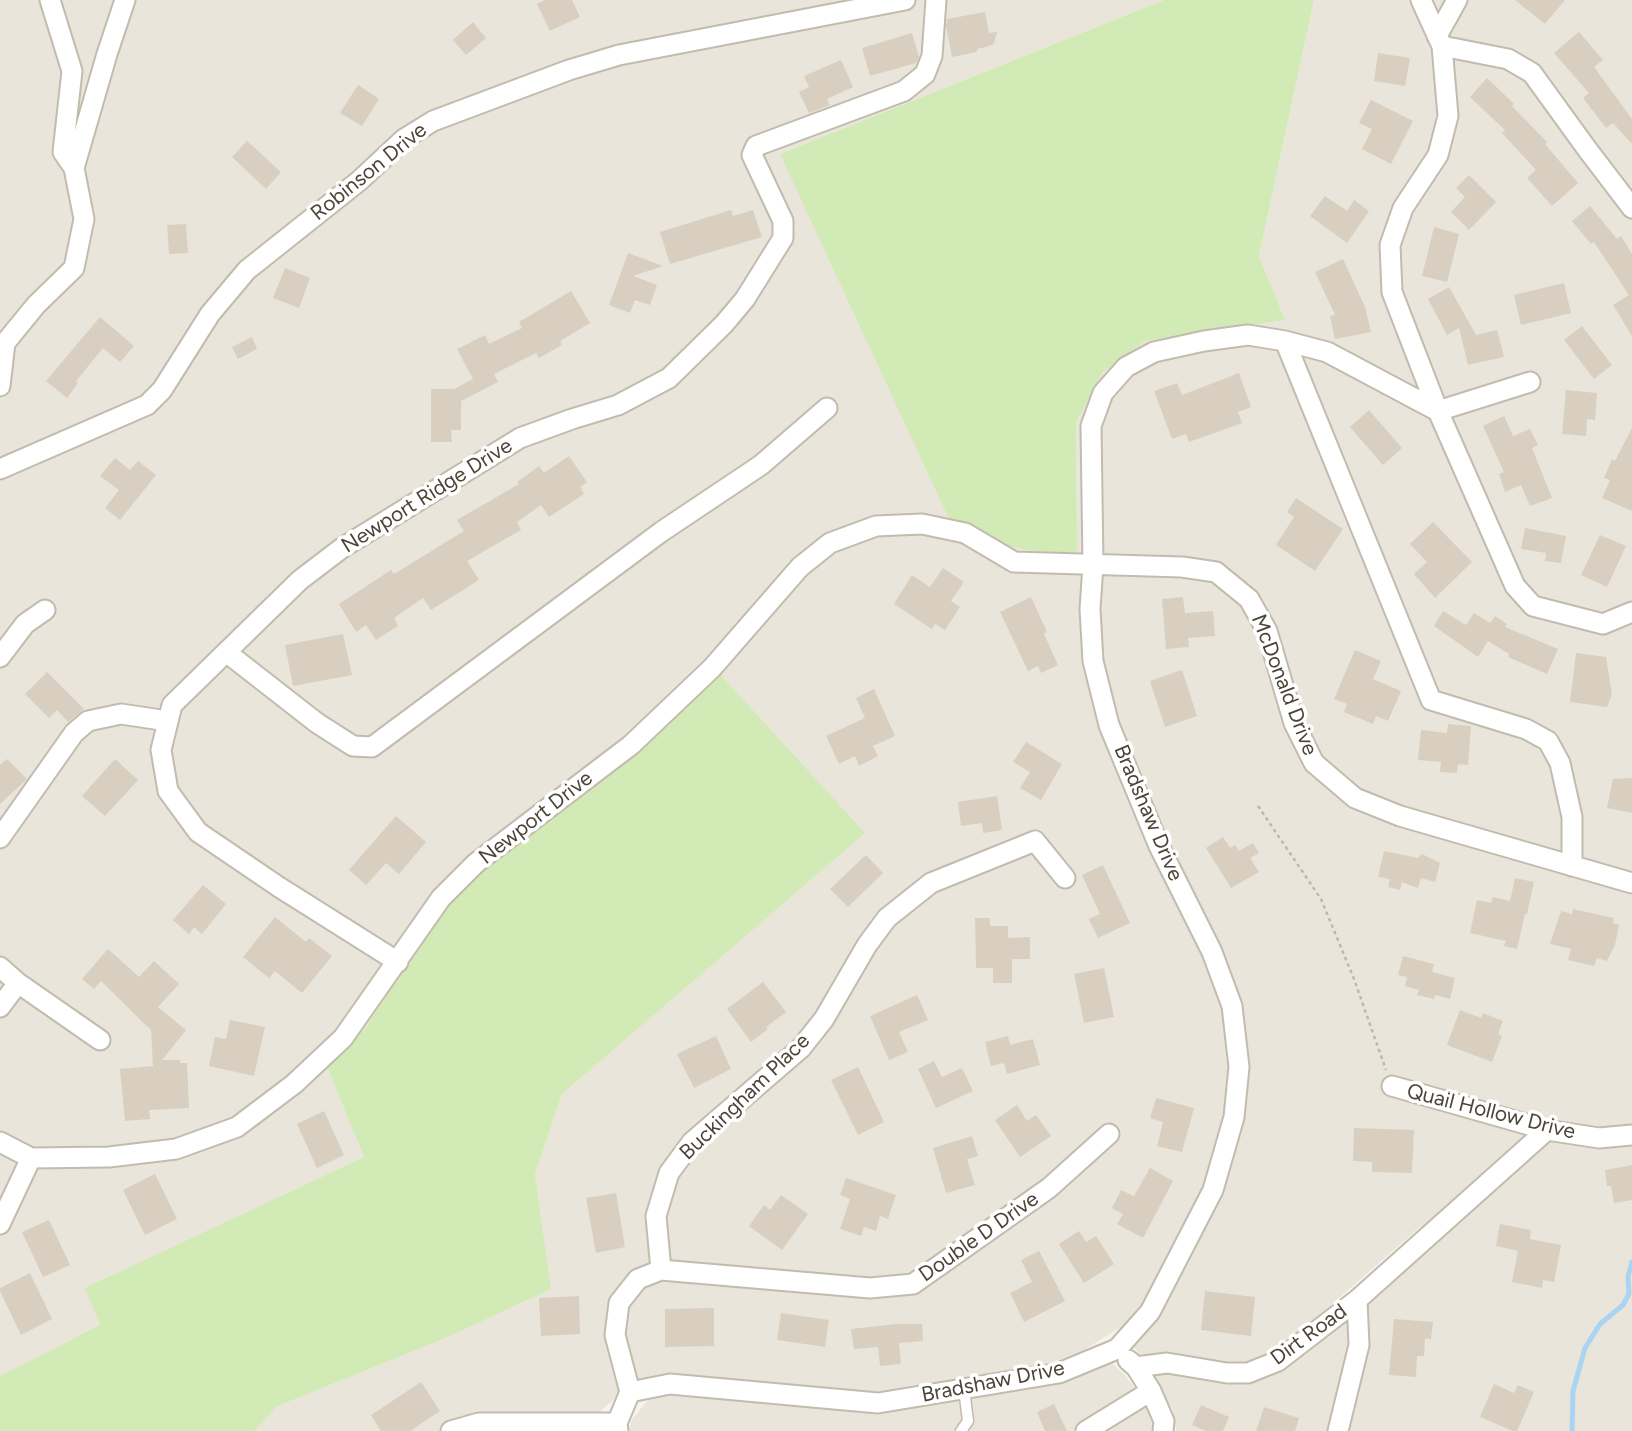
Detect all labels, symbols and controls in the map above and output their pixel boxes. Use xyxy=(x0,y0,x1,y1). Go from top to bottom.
street label: Robinson Drive xyxy=(306,118,432,226)
street label: Newport Ridge Drive xyxy=(337,433,517,559)
street label: McDonald Drive xyxy=(1246,611,1322,759)
street label: Bradshaw Drive xyxy=(1108,741,1188,885)
street label: Newport Drive xyxy=(474,766,598,870)
street label: Buckingham Place xyxy=(675,1029,815,1165)
street label: Quail Hollow Drive xyxy=(1404,1079,1578,1145)
street label: Double D Drive xyxy=(914,1186,1044,1288)
street label: Dirt Road xyxy=(1266,1299,1352,1371)
street label: Bradshaw Drive xyxy=(919,1356,1067,1408)

